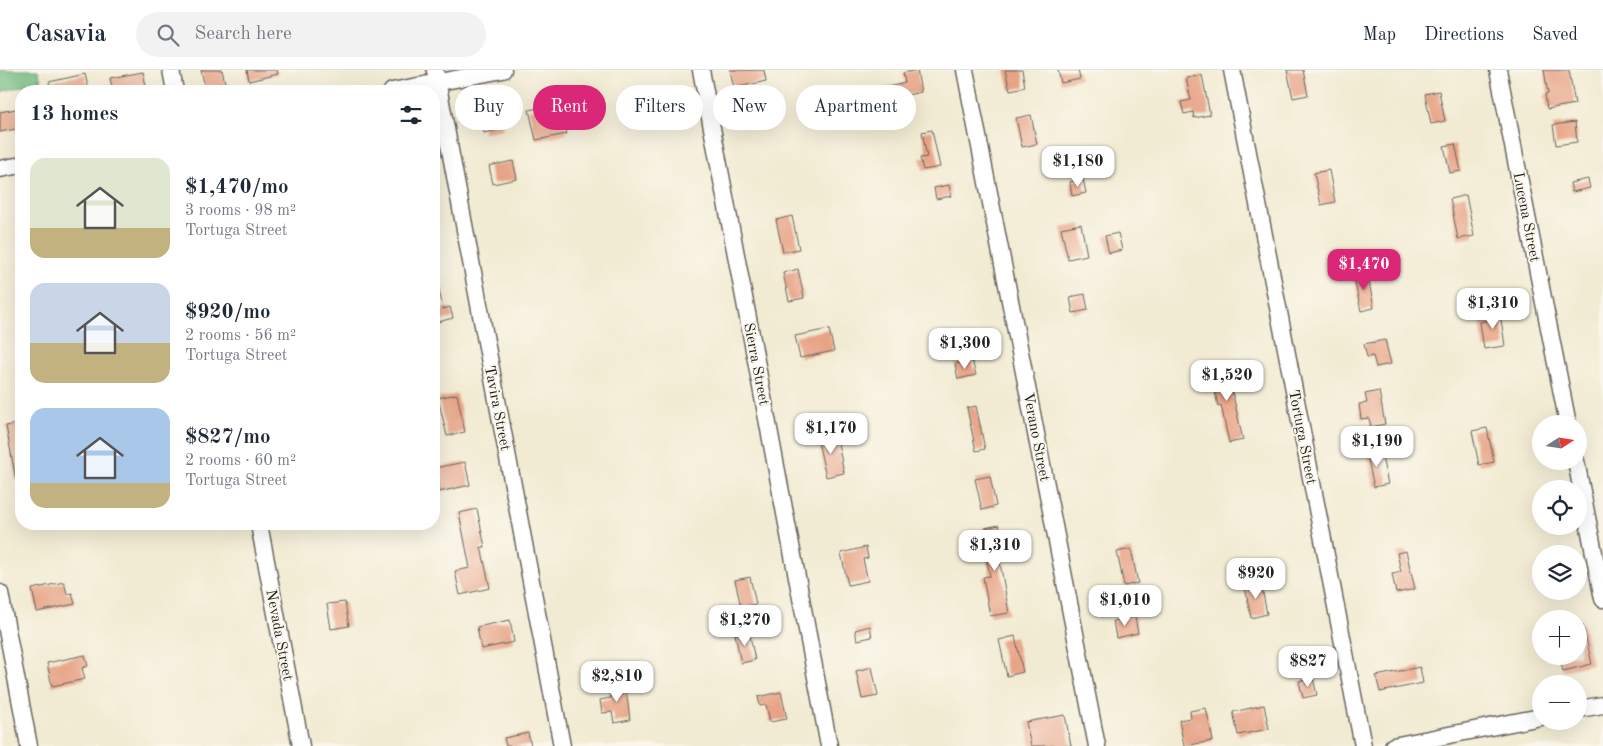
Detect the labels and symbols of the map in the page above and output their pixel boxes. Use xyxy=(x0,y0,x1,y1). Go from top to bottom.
pin: $1,180 xyxy=(1037,146,1119,188)
street label: Lucena Street xyxy=(1509,171,1542,263)
pin: $1,470 xyxy=(1323,248,1405,291)
pin: $1,310 xyxy=(1452,288,1534,330)
street label: Sierra Street xyxy=(740,322,771,407)
pin: $1,300 xyxy=(924,328,1006,370)
pin: $1,520 xyxy=(1186,360,1268,402)
street label: Tavira Street xyxy=(481,364,512,452)
street label: Tortuga Street xyxy=(1285,389,1318,486)
street label: Verano Street xyxy=(1020,392,1051,483)
pin: $1,170 xyxy=(790,412,872,455)
north arrow xyxy=(1532,415,1588,470)
pin: $1,190 xyxy=(1336,426,1418,468)
pin: $1,310 xyxy=(954,530,1036,572)
pin: $920 xyxy=(1226,558,1286,600)
pin: $1,010 xyxy=(1084,584,1166,627)
street label: Nevada Street xyxy=(262,588,295,682)
pin: $1,270 xyxy=(704,604,786,647)
pin: $827 xyxy=(1278,646,1338,688)
pin: $2,810 xyxy=(576,660,658,703)

